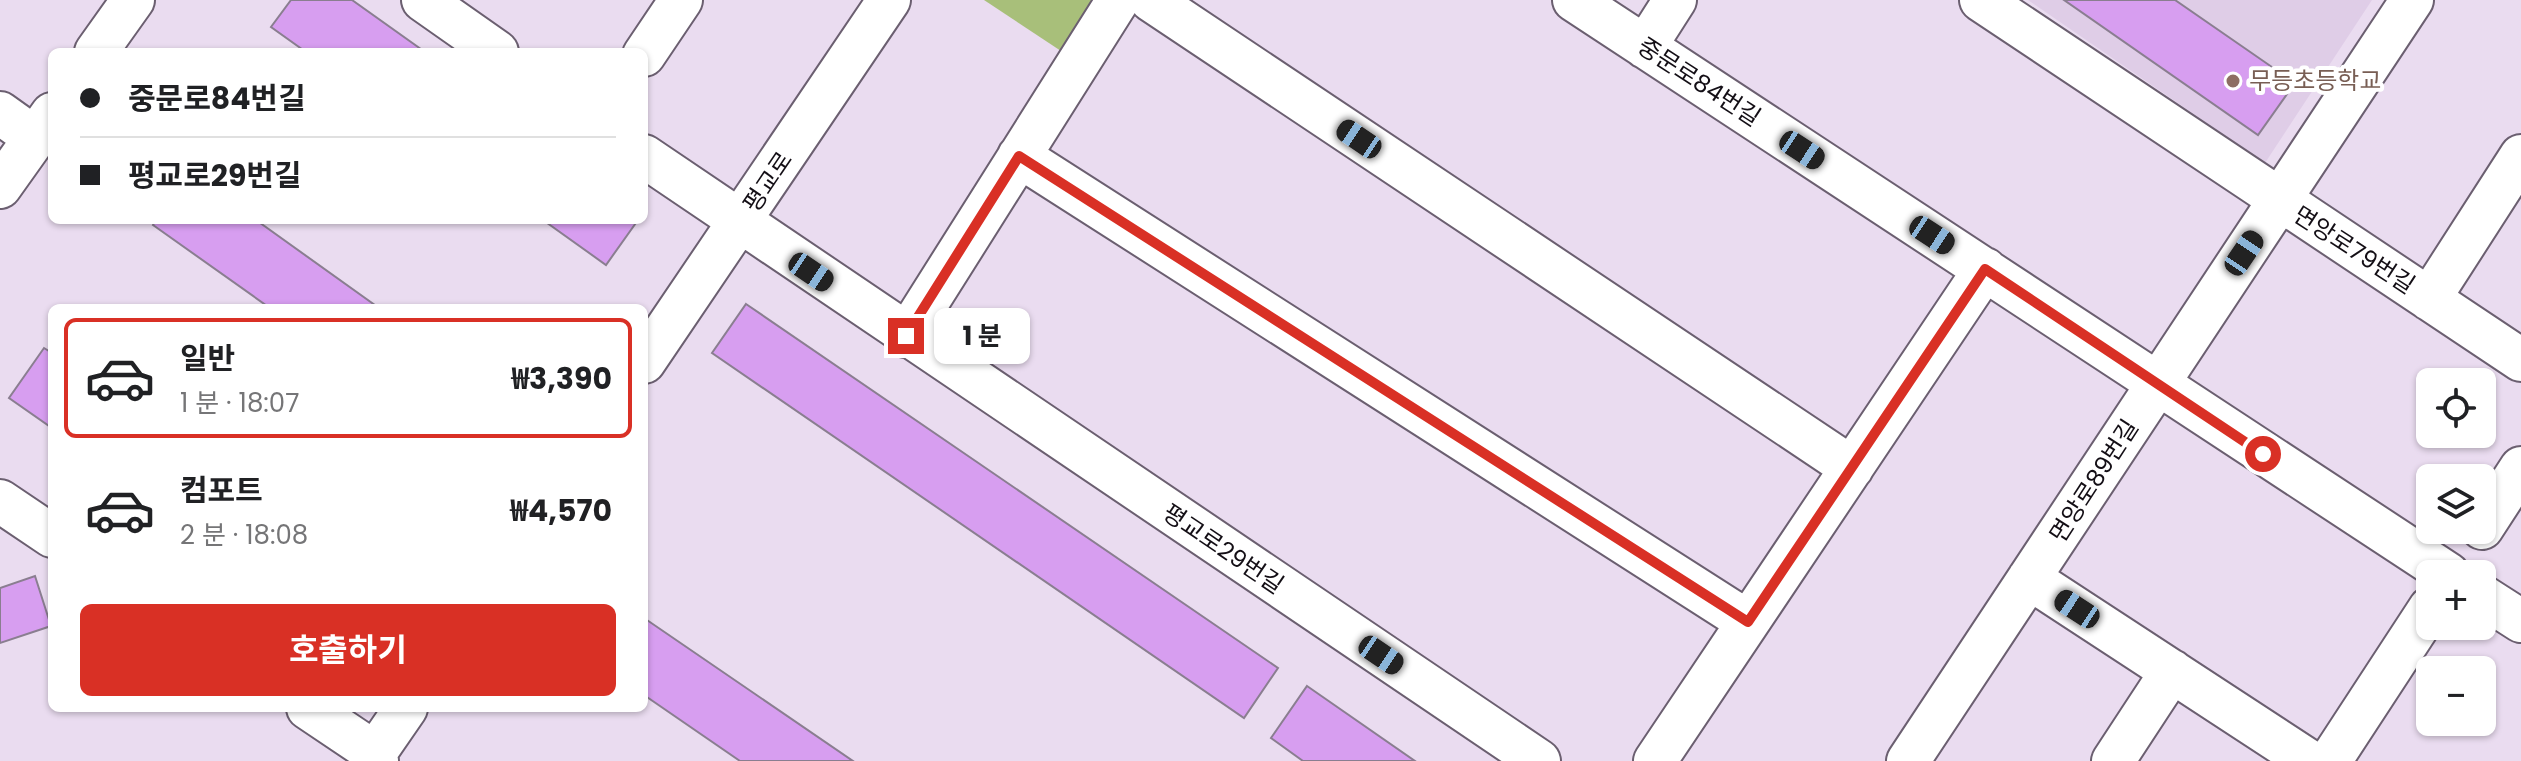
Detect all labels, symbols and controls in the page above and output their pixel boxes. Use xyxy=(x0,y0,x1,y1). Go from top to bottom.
street label: 중문로84번길 xyxy=(1631,29,1767,134)
place label: 무등초등학교 xyxy=(2249,64,2381,97)
marker: 무등초등학교 xyxy=(2224,72,2242,90)
text: 중문로84번길 xyxy=(128,77,306,120)
car xyxy=(1332,116,1386,162)
car xyxy=(1775,127,1829,173)
street label: 평교로 xyxy=(735,145,800,218)
text: 평교로29번길 xyxy=(128,154,302,197)
street label: 면앙로79번길 xyxy=(2287,198,2421,301)
car xyxy=(1905,212,1959,258)
car xyxy=(2221,226,2267,280)
car xyxy=(784,249,838,295)
callout: 1 분 xyxy=(934,308,1030,364)
route end xyxy=(888,318,924,354)
text: 1 분 xyxy=(962,318,1002,354)
text: 일반 xyxy=(180,337,235,380)
icon: car xyxy=(84,342,156,414)
text: ₩3,390 xyxy=(511,357,612,400)
map controls xyxy=(2416,368,2496,736)
button: locate xyxy=(2416,368,2496,448)
text: 1 분 · 18:07 xyxy=(180,385,299,421)
street label: 면앙로89번길 xyxy=(2041,413,2146,549)
route start xyxy=(2245,436,2281,472)
button: layers xyxy=(2416,464,2496,544)
text: 컴포트 xyxy=(180,469,263,512)
icon: car xyxy=(84,474,156,546)
text: ₩4,570 xyxy=(510,489,612,532)
street label: 평교로29번길 xyxy=(1156,496,1290,601)
text: 2 분 · 18:08 xyxy=(180,517,308,553)
button: + xyxy=(2416,560,2496,640)
car xyxy=(2050,586,2104,632)
button: 호출하기 xyxy=(80,604,616,696)
car xyxy=(1354,632,1408,678)
button: − xyxy=(2416,656,2496,736)

